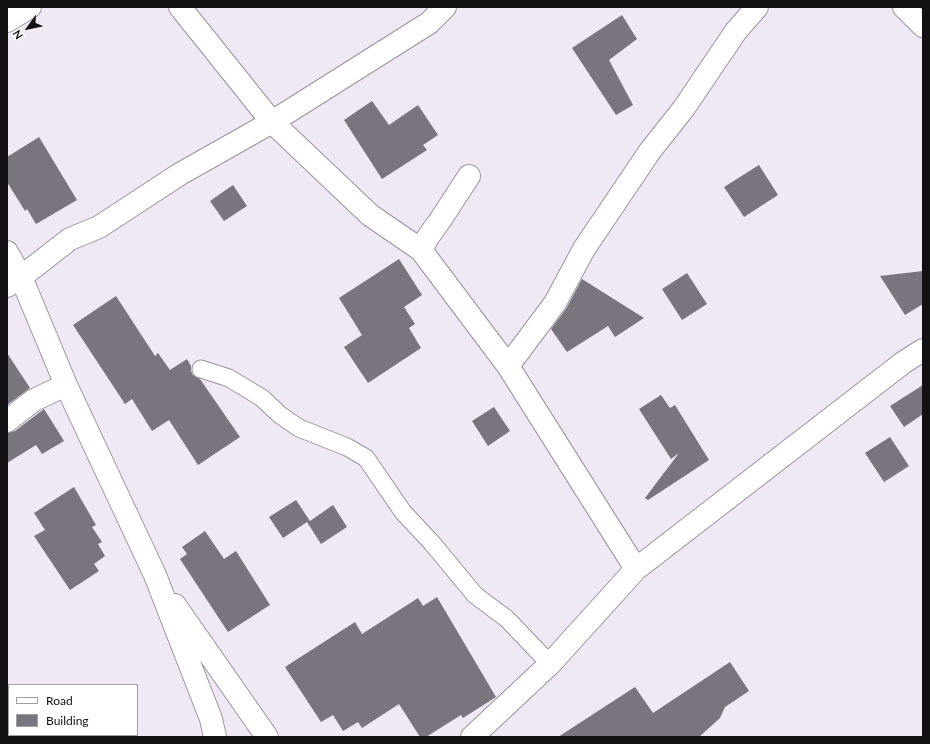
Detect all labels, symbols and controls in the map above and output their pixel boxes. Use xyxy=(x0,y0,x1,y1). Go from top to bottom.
north arrow xyxy=(8,8,48,48)
text: N xyxy=(10,28,25,42)
legend xyxy=(8,684,138,736)
text: Road xyxy=(46,693,73,708)
text: Building xyxy=(46,713,89,728)

